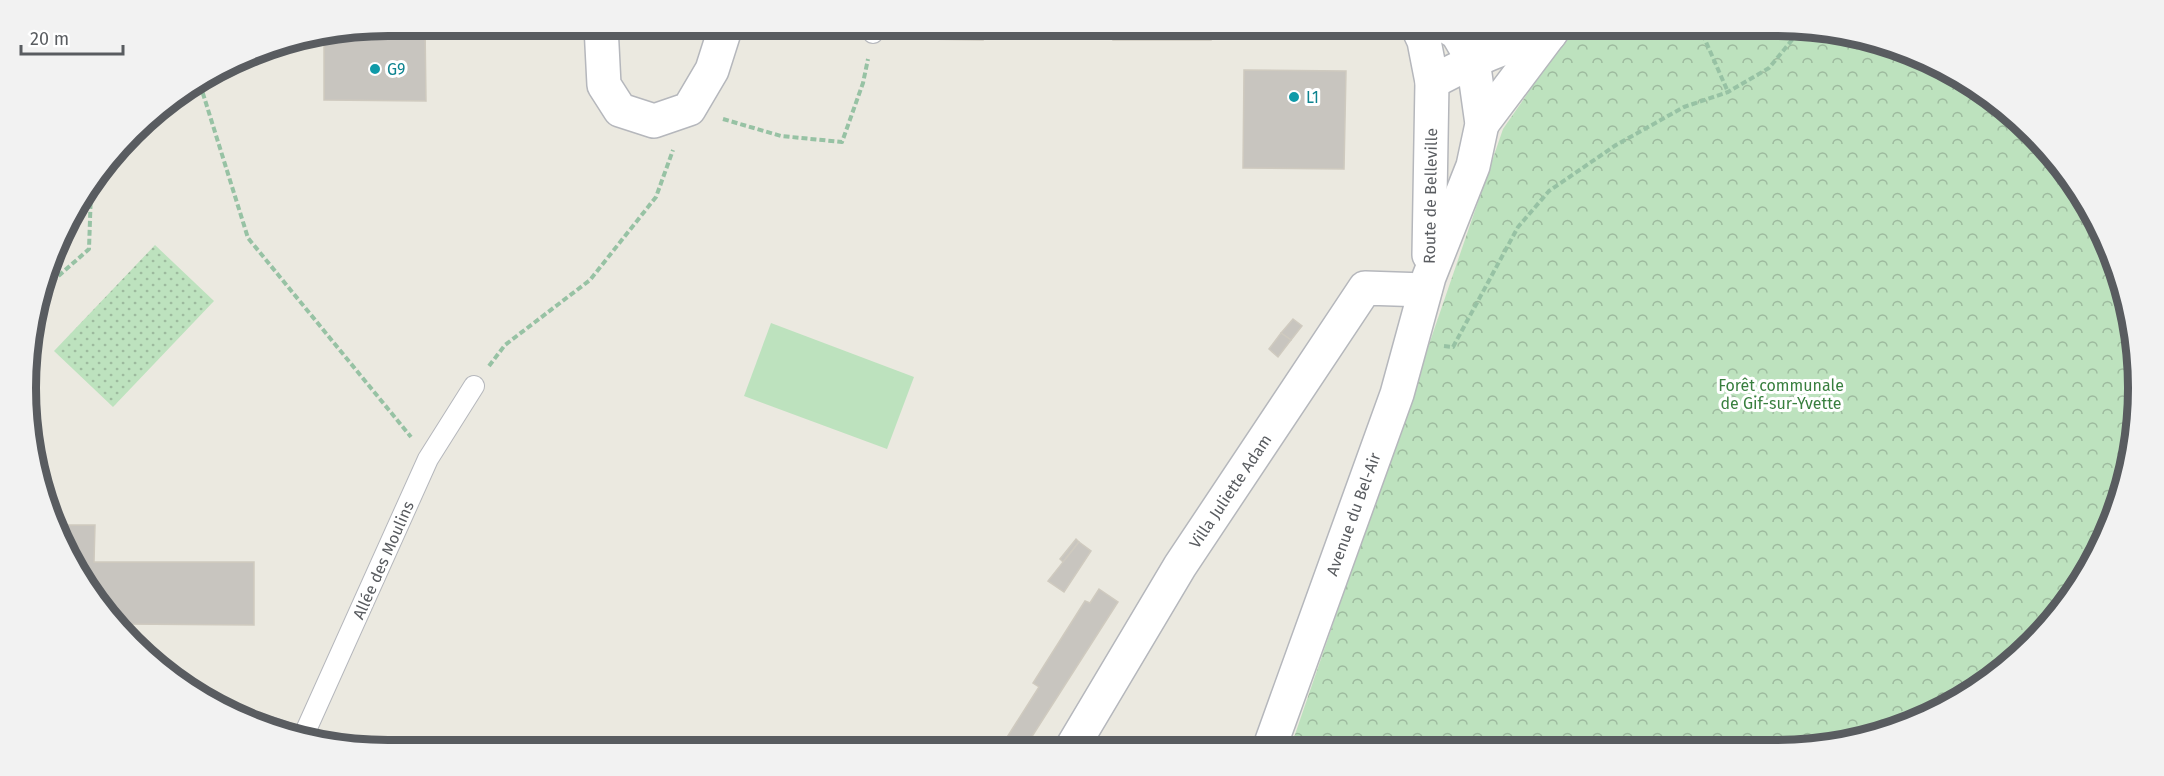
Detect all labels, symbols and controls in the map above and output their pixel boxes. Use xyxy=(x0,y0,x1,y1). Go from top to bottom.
scale bar xyxy=(21,18,123,56)
text: 20 m xyxy=(30,28,69,50)
place label: G9 xyxy=(387,60,405,79)
marker: G9 xyxy=(368,62,382,76)
place label: L1 xyxy=(1306,88,1319,107)
marker: L1 xyxy=(1287,90,1301,104)
street label: Route de Belleville xyxy=(1420,128,1441,264)
park label: Forêt communale de Gif-sur-Yvette xyxy=(1718,376,1844,413)
street label: Villa Juliette Adam xyxy=(1185,431,1276,552)
street label: Avenue du Bel-Air xyxy=(1322,449,1385,578)
street label: Allée des Moulins xyxy=(349,498,418,622)

